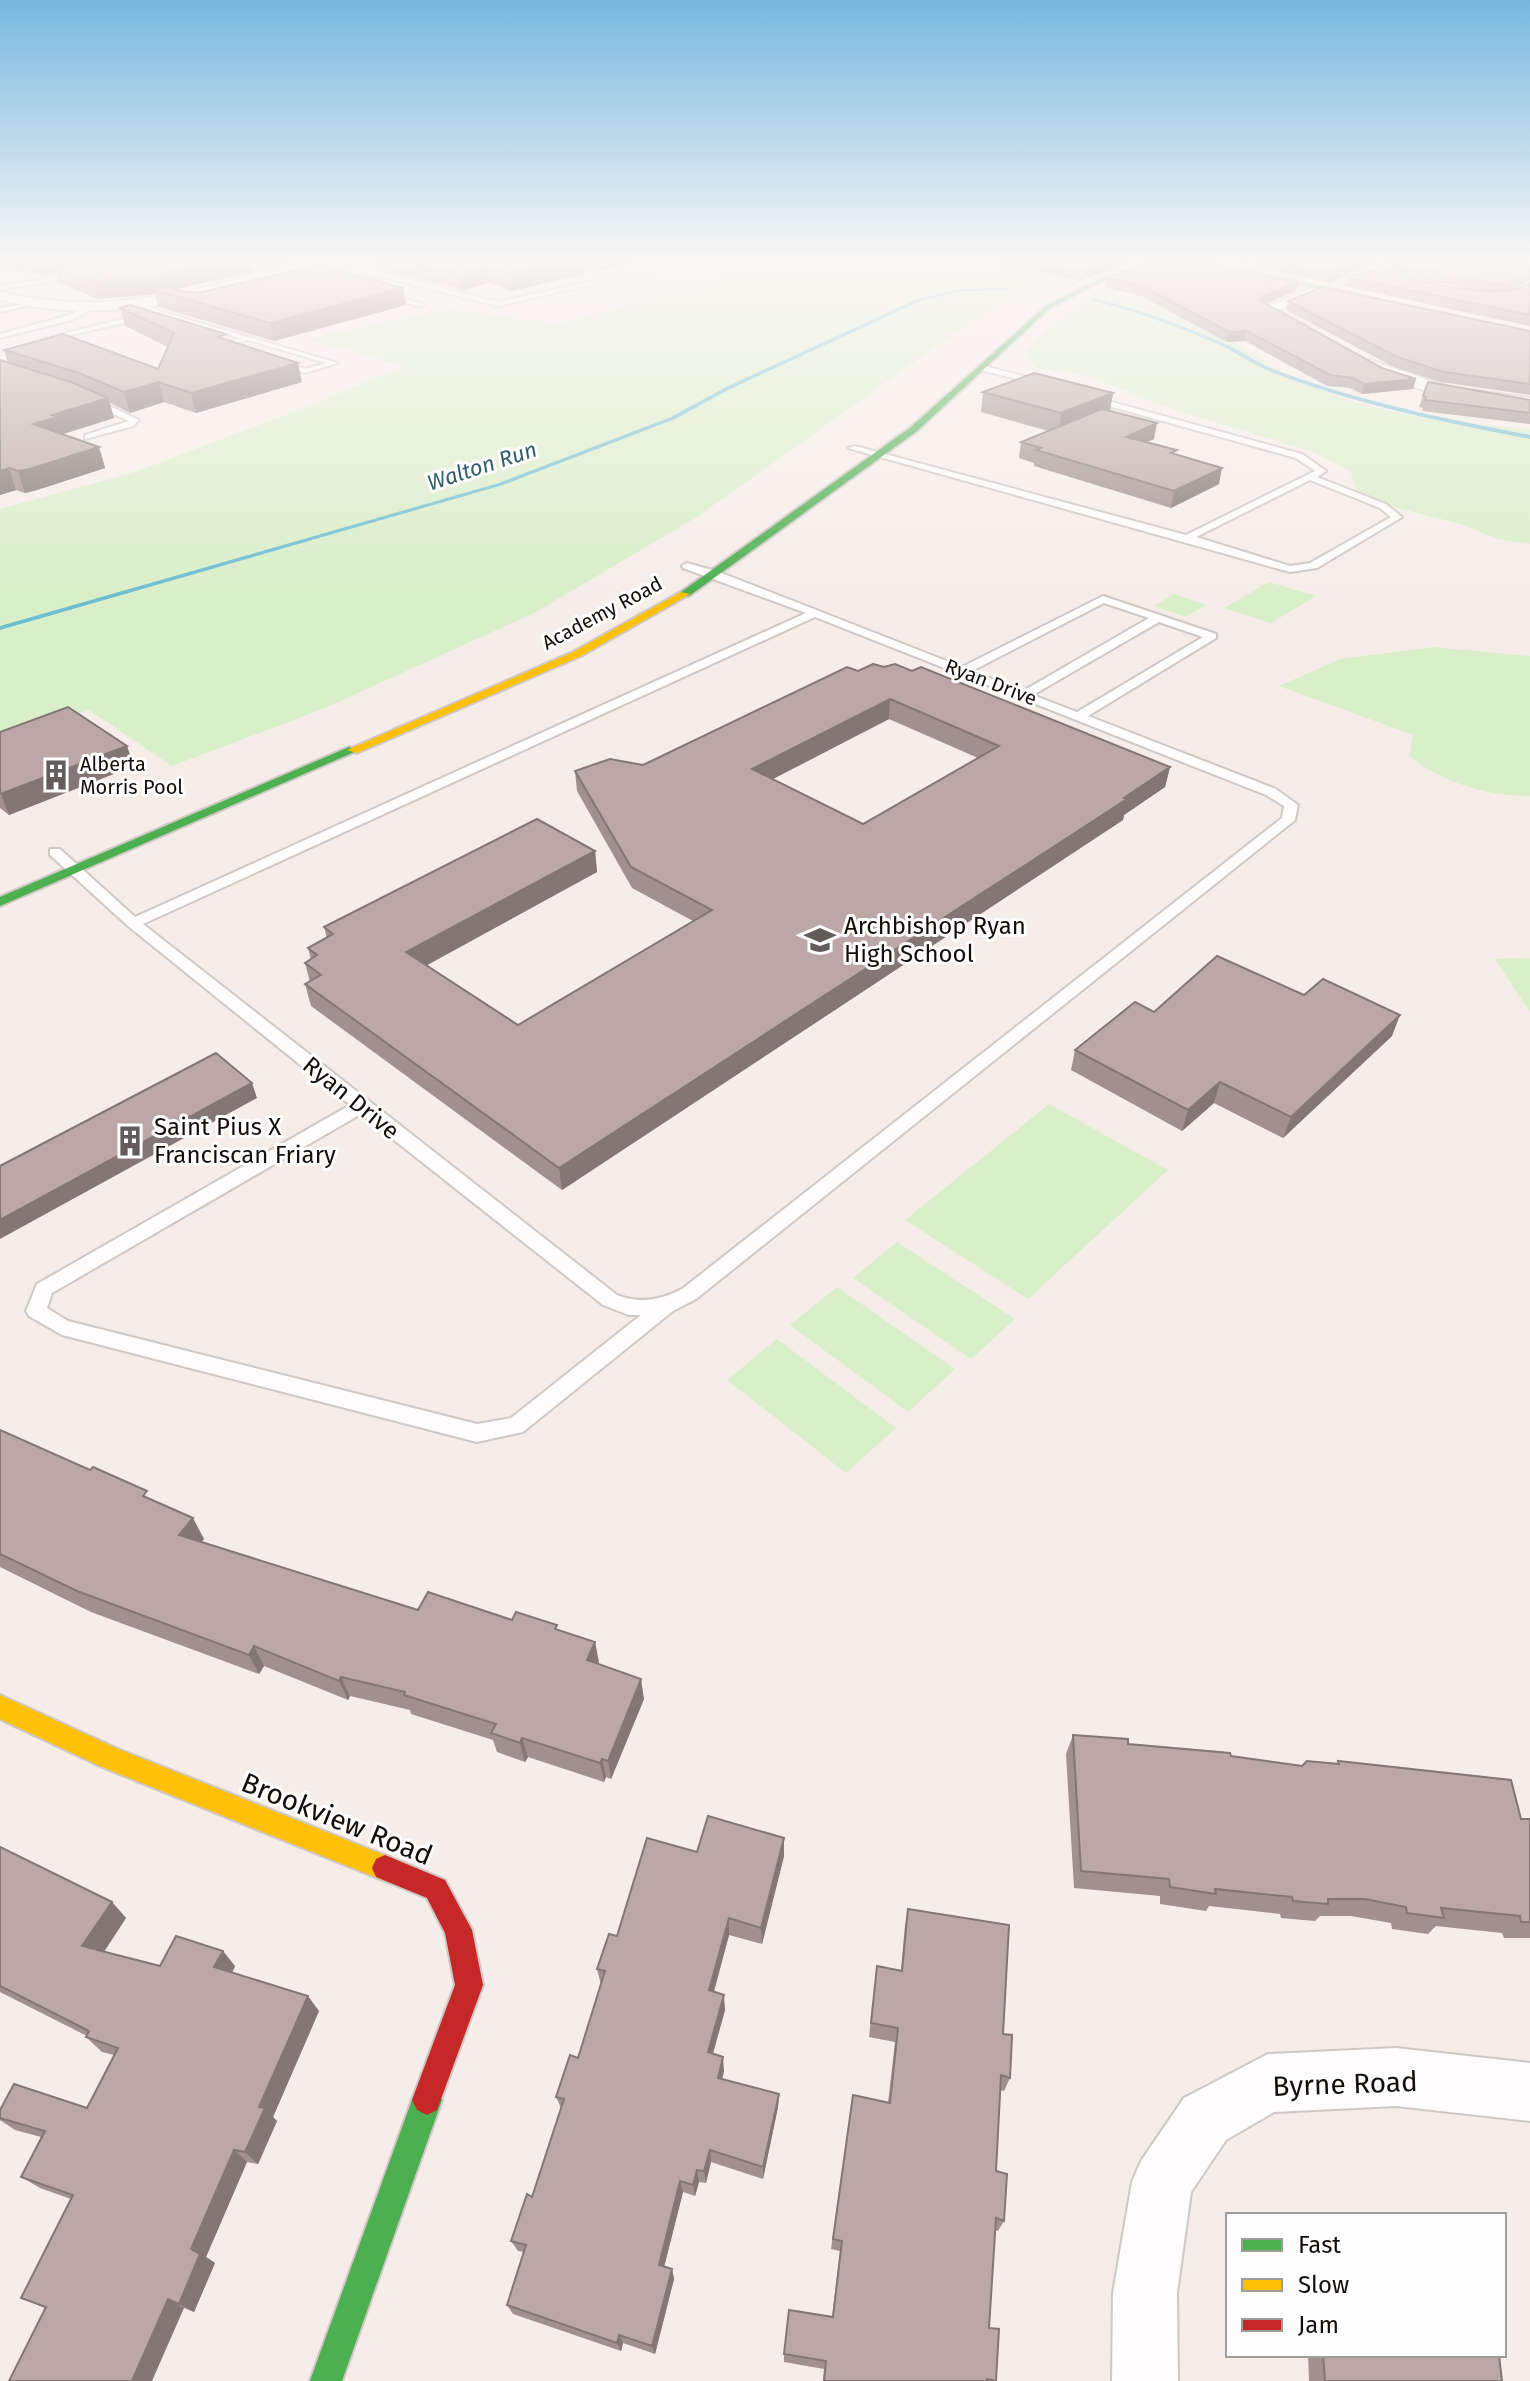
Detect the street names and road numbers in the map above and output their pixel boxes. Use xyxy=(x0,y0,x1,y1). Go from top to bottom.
street label: Academy Road xyxy=(538,571,666,655)
street label: Ryan Drive xyxy=(942,654,1040,710)
street label: Ryan Drive xyxy=(297,1051,405,1145)
street label: Brookview Road xyxy=(237,1766,437,1872)
street label: Byrne Road xyxy=(1272,2065,1418,2103)

